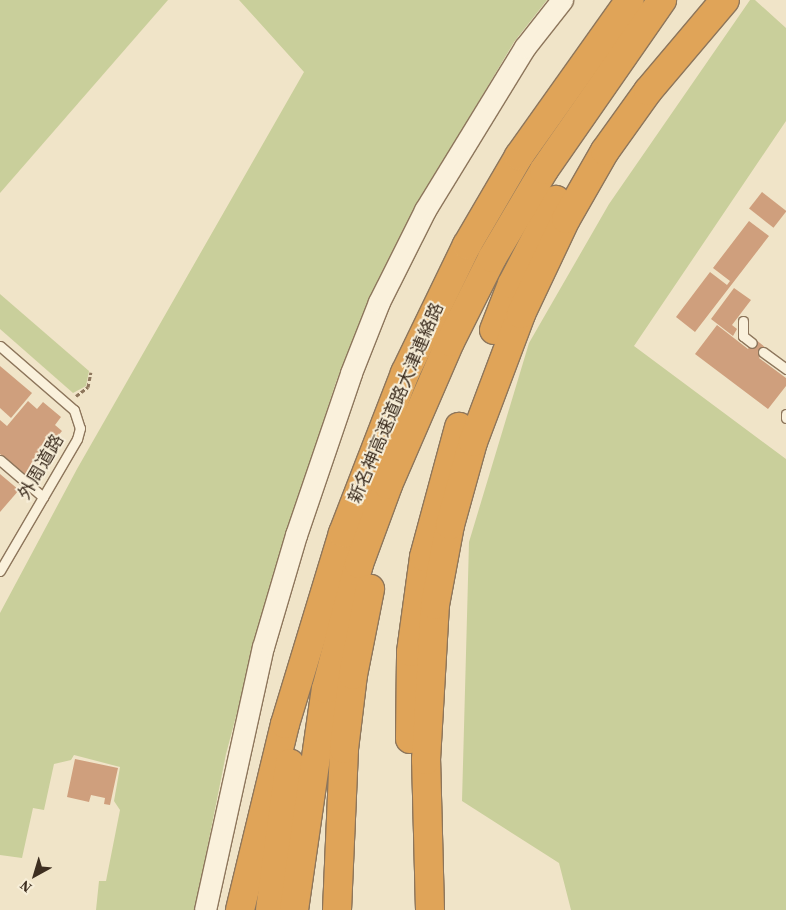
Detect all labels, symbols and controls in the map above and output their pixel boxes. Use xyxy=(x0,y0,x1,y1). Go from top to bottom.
street label: 新名神高速道路大津連絡路 xyxy=(344,299,448,507)
street label: 外周道路 xyxy=(14,430,68,504)
north arrow xyxy=(10,850,60,900)
text: N xyxy=(15,876,36,898)

